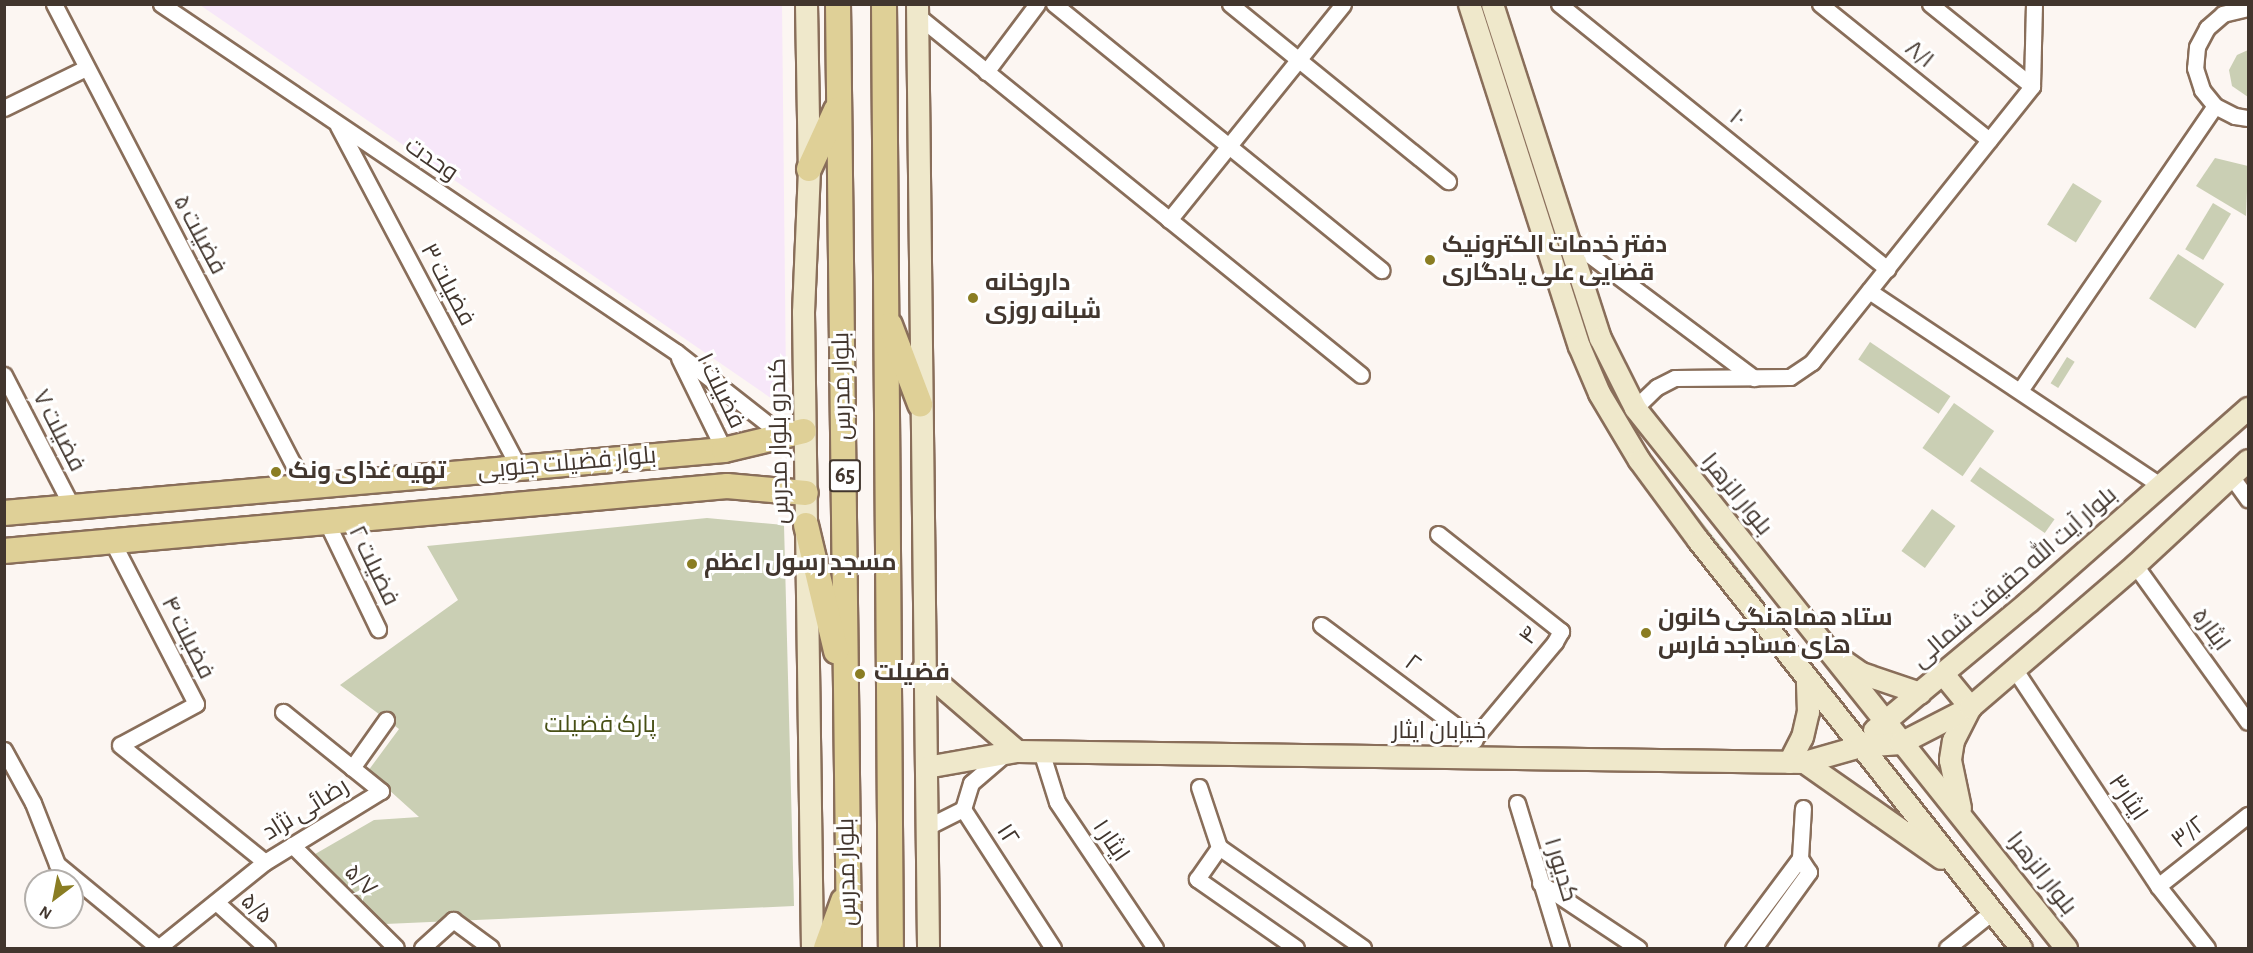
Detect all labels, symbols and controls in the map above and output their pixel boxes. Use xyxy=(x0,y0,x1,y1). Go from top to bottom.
street label: ۸/۱ xyxy=(1899,35,1939,75)
street label: ۱۰ xyxy=(1723,104,1751,134)
street label: وحدت xyxy=(399,132,463,188)
street label: فضیلت ۵ xyxy=(166,190,232,280)
place label: دفتر خدمات الکترونیک قضایی علی یادگاری xyxy=(1442,232,1667,288)
street label: فضیلت ۳ xyxy=(413,239,481,331)
marker: دفتر خدمات الکترونیک قضایی علی یادگاری xyxy=(1423,253,1437,267)
place label: داروخانه شبانه روزی xyxy=(985,270,1101,326)
marker: داروخانه شبانه روزی xyxy=(966,291,980,305)
street label: بلوار مدرس xyxy=(828,332,858,440)
street label: فضیلت ۱ xyxy=(689,349,751,433)
street label: کندرو بلوار مدرس xyxy=(764,358,796,524)
street label: فضیلت ۷ xyxy=(25,385,91,477)
street label: بلوار فضیلت جنوبی xyxy=(476,442,658,486)
street label: بلوار الزهرا xyxy=(1694,448,1778,542)
road number: 65 xyxy=(828,457,862,495)
place label: تهیه غذای ونک xyxy=(288,458,446,486)
marker: تهیه غذای ونک xyxy=(269,465,283,479)
street label: بلوار آیت الله حقیقت شمالی xyxy=(1907,481,2123,675)
street label: فضیلت ۲ xyxy=(341,521,405,611)
place label: مسجد رسول اعظم xyxy=(704,550,897,578)
marker: مسجد رسول اعظم xyxy=(685,557,699,571)
street label: فضیلت ۴ xyxy=(154,592,220,684)
street label: ایثار۵ xyxy=(2185,603,2235,657)
place label: ستاد هماهنگی کانون های مساجد فارس xyxy=(1658,605,1893,661)
street label: ۴ xyxy=(1514,621,1546,651)
marker: ستاد هماهنگی کانون های مساجد فارس xyxy=(1639,626,1653,640)
street label: ۲ xyxy=(1398,649,1426,679)
place label: فضیلت xyxy=(874,660,950,688)
marker: فضیلت xyxy=(851,665,869,683)
park label: پارک فضیلت xyxy=(544,712,656,740)
street label: خیابان ایثار xyxy=(1392,718,1486,746)
street label: ایثار۳ xyxy=(2101,769,2153,827)
street label: رضائی نژاد xyxy=(258,772,354,848)
street label: ۳/۲ xyxy=(2166,811,2212,855)
street label: ایثار ۱ xyxy=(1086,814,1134,868)
street label: بلوار مدرس xyxy=(833,818,863,926)
street label: ۱۲ xyxy=(989,819,1025,851)
street label: بلوار الزهرا xyxy=(2000,827,2082,921)
street label: کدیور ۱ xyxy=(1537,834,1583,906)
street label: ۵/۷ xyxy=(337,858,383,904)
north arrow xyxy=(24,869,84,929)
street label: ۵/۵ xyxy=(234,887,278,931)
text: N xyxy=(37,903,54,922)

